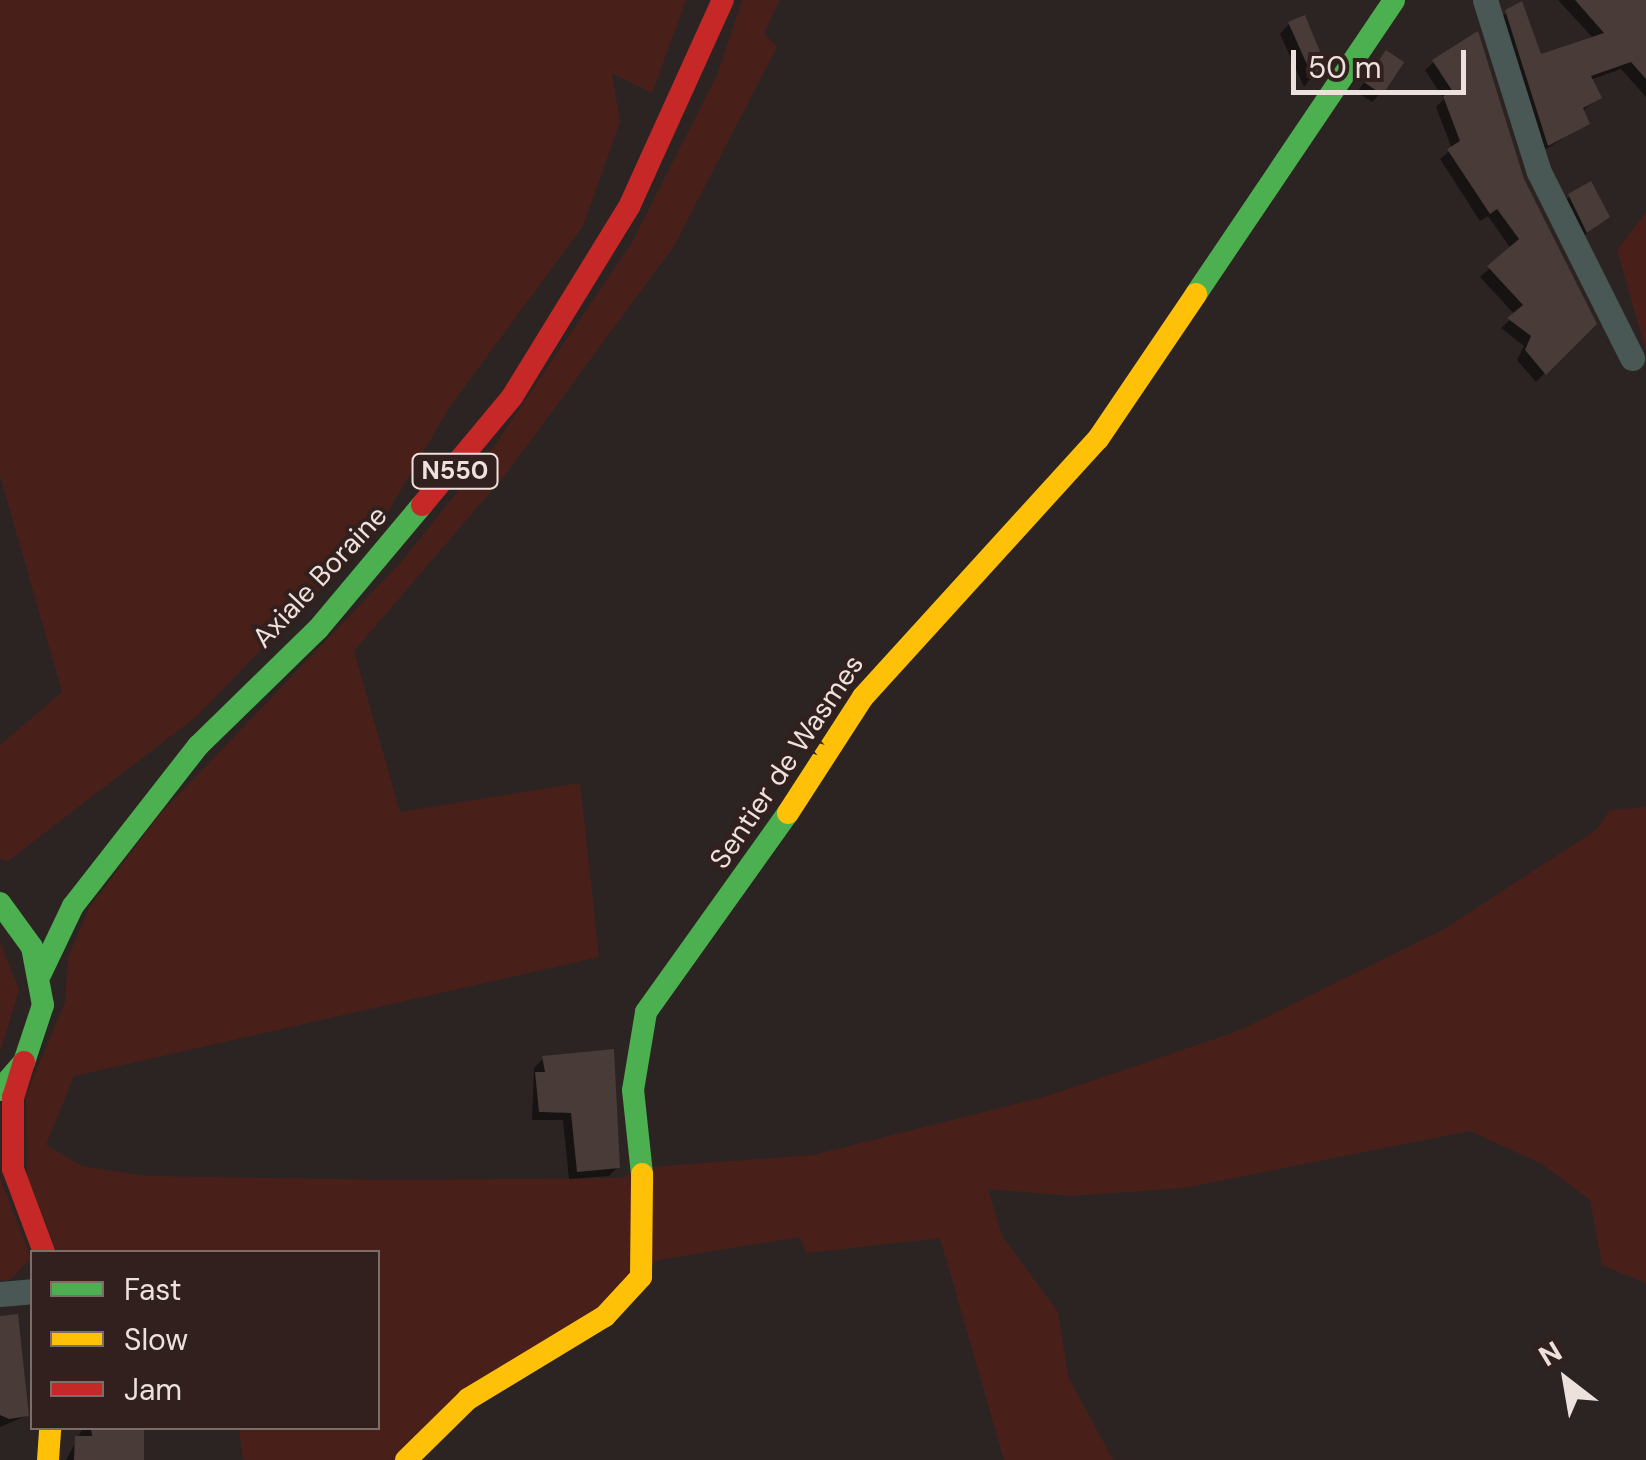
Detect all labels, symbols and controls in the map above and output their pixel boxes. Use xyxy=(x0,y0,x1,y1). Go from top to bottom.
scale bar xyxy=(1296,30,1471,92)
text: 50 m xyxy=(1308,48,1382,87)
road number: N550 xyxy=(410,451,500,491)
street label: Axiale Boraine xyxy=(246,499,394,655)
street label: Sentier de Wasmes xyxy=(703,649,871,875)
legend xyxy=(30,1250,380,1430)
text: Fast xyxy=(124,1270,182,1309)
text: Slow xyxy=(124,1320,188,1359)
north arrow xyxy=(1516,1330,1616,1430)
text: N xyxy=(1532,1333,1569,1375)
text: Jam xyxy=(124,1370,182,1409)

